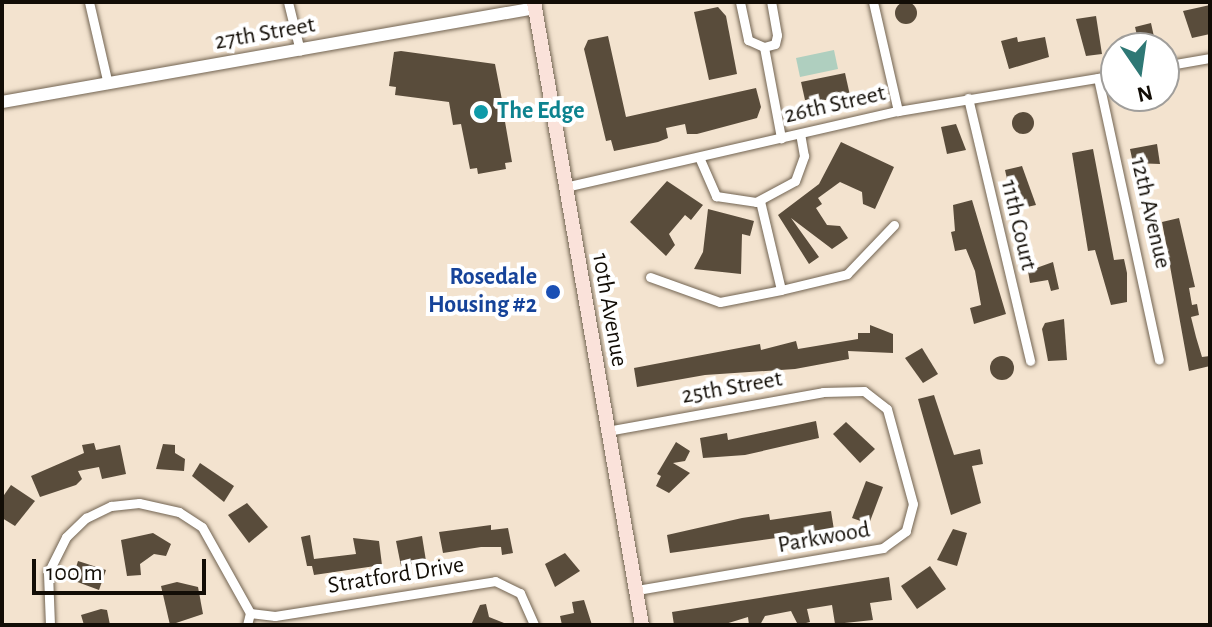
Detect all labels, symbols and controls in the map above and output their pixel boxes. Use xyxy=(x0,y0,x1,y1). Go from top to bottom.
street label: 27th Street xyxy=(213,11,317,57)
north arrow xyxy=(1100,32,1180,112)
street label: 26th Street xyxy=(782,79,888,131)
text: N xyxy=(1135,81,1155,106)
place label: The Edge xyxy=(497,98,585,126)
marker: The Edge xyxy=(472,103,490,121)
street label: 12th Avenue xyxy=(1123,155,1177,271)
street label: 11th Court xyxy=(994,177,1042,273)
street label: 10th Avenue xyxy=(585,251,633,369)
place label: Rosedale Housing #2 xyxy=(428,264,537,320)
marker: Rosedale Housing #2 xyxy=(544,283,562,301)
street label: 25th Street xyxy=(679,365,785,411)
street label: Parkwood xyxy=(776,516,872,560)
scale bar xyxy=(36,543,210,593)
street label: Stratford Drive xyxy=(326,551,466,601)
text: 100 m xyxy=(46,561,103,585)

